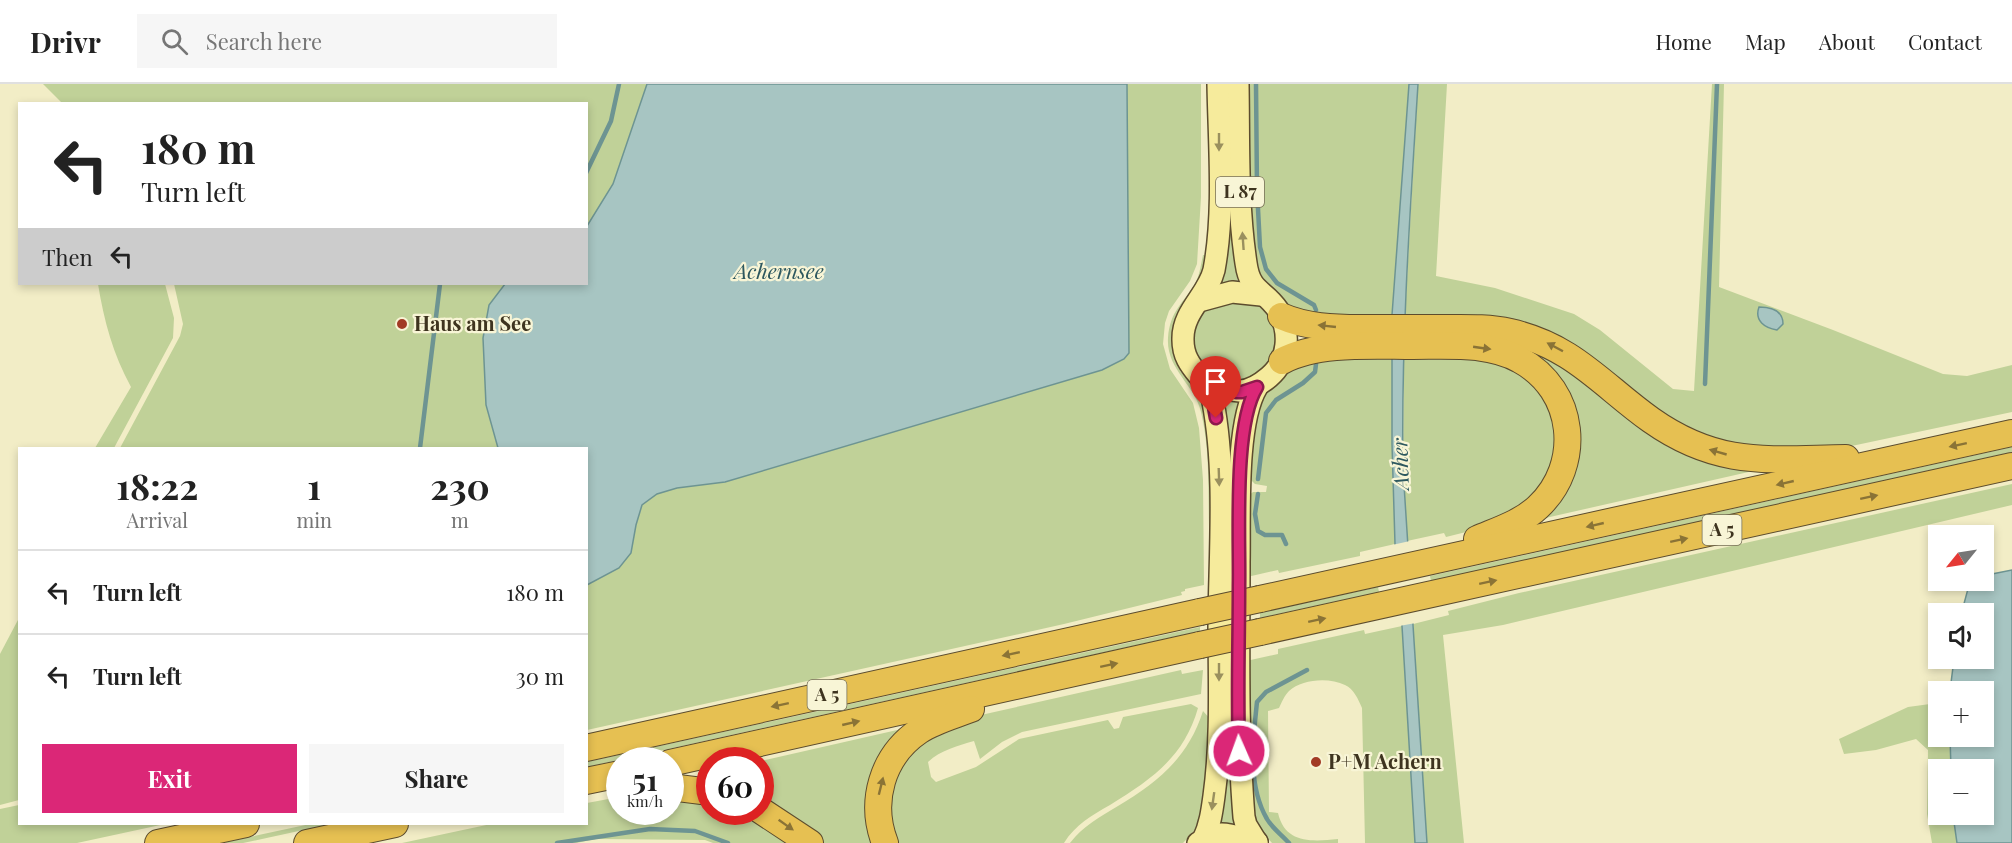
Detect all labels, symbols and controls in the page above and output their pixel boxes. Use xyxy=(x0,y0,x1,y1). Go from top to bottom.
search box xyxy=(137,14,557,68)
text: Drivr xyxy=(30,23,101,60)
icon: search xyxy=(158,25,191,58)
text: Search here xyxy=(206,26,322,56)
text: Home xyxy=(1656,27,1712,55)
text: Map xyxy=(1745,27,1786,55)
text: About xyxy=(1819,27,1875,55)
text: Contact xyxy=(1908,27,1982,55)
text: 180 m xyxy=(141,119,256,175)
icon: left xyxy=(42,126,120,204)
one-way arrow xyxy=(1214,133,1224,152)
text: Turn left xyxy=(141,173,245,209)
road number: L 87 xyxy=(1216,177,1264,207)
one-way arrow xyxy=(1239,231,1248,250)
icon: left xyxy=(105,240,138,273)
text: Then xyxy=(42,242,93,272)
water label: Achernsee xyxy=(732,256,824,284)
place label: Haus am See xyxy=(414,309,531,336)
marker: Haus am See xyxy=(395,317,409,331)
one-way arrow xyxy=(1317,321,1336,331)
one-way arrow xyxy=(1546,342,1563,352)
one-way arrow xyxy=(1472,343,1491,353)
pin xyxy=(1190,356,1241,418)
icon: arrive xyxy=(1199,365,1232,398)
water label: Acher xyxy=(1384,437,1414,492)
one-way arrow xyxy=(1948,441,1967,450)
one-way arrow xyxy=(1709,447,1727,456)
text: 18:22 xyxy=(116,461,198,509)
text: 1 xyxy=(307,461,321,509)
text: 230 xyxy=(430,461,490,509)
one-way arrow xyxy=(1215,468,1224,487)
one-way arrow xyxy=(1776,478,1794,488)
one-way arrow xyxy=(1860,492,1878,502)
text: Arrival xyxy=(126,506,188,533)
text: min xyxy=(296,506,332,533)
text: m xyxy=(451,506,469,533)
road number: A 5 xyxy=(1702,515,1742,545)
one-way arrow xyxy=(1585,521,1604,530)
north arrow xyxy=(1928,525,1994,591)
map controls xyxy=(1928,525,1994,825)
one-way arrow xyxy=(1670,534,1688,544)
icon: left xyxy=(42,576,75,609)
one-way arrow xyxy=(1479,576,1498,586)
text: Turn left xyxy=(93,577,182,607)
text: 180 m xyxy=(506,577,564,607)
button: sound xyxy=(1928,603,1994,669)
one-way arrow xyxy=(1308,614,1326,624)
one-way arrow xyxy=(1002,650,1021,659)
icon: left xyxy=(42,660,75,693)
one-way arrow xyxy=(1100,660,1119,670)
text: Turn left xyxy=(93,661,182,691)
text: 30 m xyxy=(516,661,564,691)
one-way arrow xyxy=(1214,663,1224,682)
road number: A 5 xyxy=(808,680,846,710)
button: + xyxy=(1928,681,1994,747)
one-way arrow xyxy=(771,701,789,711)
one-way arrow xyxy=(841,717,860,727)
position arrow xyxy=(1207,719,1271,783)
button: Exit xyxy=(42,744,297,813)
button: Share xyxy=(309,744,564,813)
speed limit sign: 60 xyxy=(696,747,774,825)
place label: P+M Achern xyxy=(1328,747,1442,774)
marker: P+M Achern xyxy=(1309,755,1323,769)
text: 51 xyxy=(632,759,658,799)
button: − xyxy=(1928,759,1994,825)
one-way arrow xyxy=(877,777,886,795)
text: km/h xyxy=(627,791,663,811)
one-way arrow xyxy=(1209,792,1218,811)
one-way arrow xyxy=(778,819,794,830)

